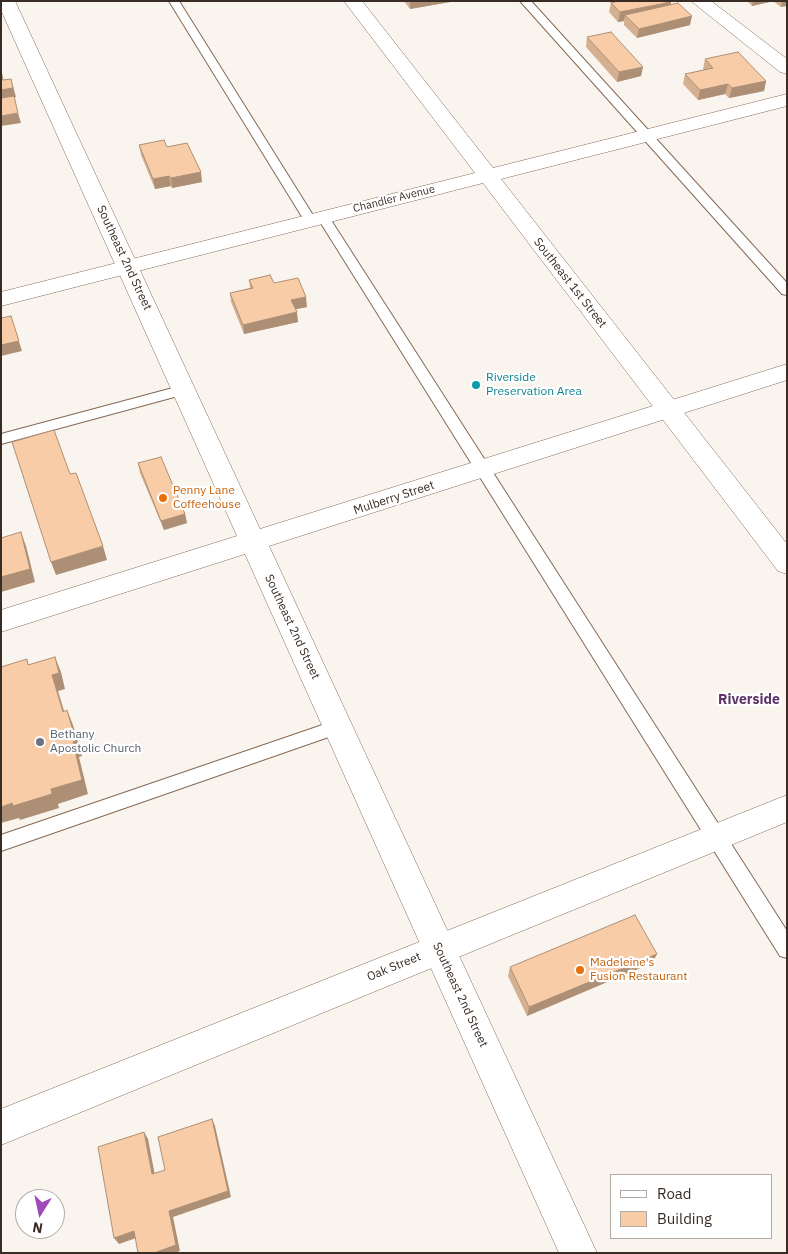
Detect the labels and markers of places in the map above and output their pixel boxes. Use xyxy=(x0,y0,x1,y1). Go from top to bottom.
place label: Riverside Preservation Area xyxy=(486,371,582,399)
marker: Riverside Preservation Area xyxy=(470,379,482,391)
place label: Penny Lane Coffeehouse xyxy=(173,484,241,512)
marker: Penny Lane Coffeehouse xyxy=(157,492,169,504)
place label: Bethany Apostolic Church xyxy=(50,728,141,756)
marker: Bethany Apostolic Church xyxy=(34,736,46,748)
place label: Madeleine's Fusion Restaurant xyxy=(590,956,688,984)
marker: Madeleine's Fusion Restaurant xyxy=(574,964,586,976)

